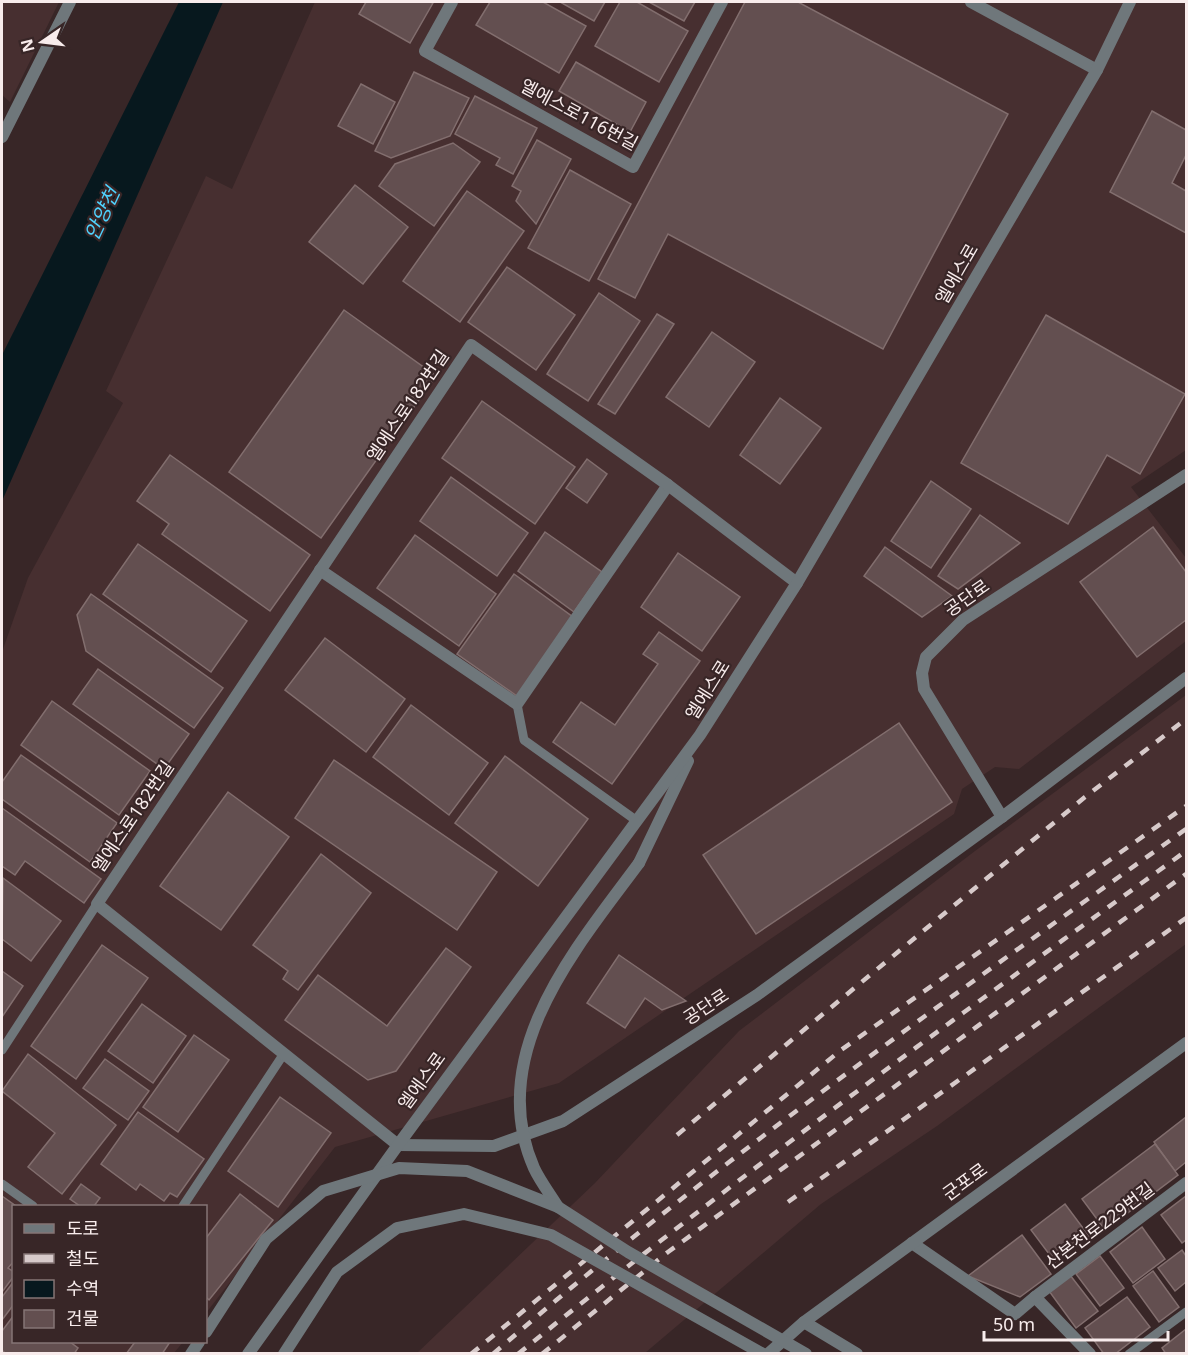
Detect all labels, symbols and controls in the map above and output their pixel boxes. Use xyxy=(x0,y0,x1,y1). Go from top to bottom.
north arrow xyxy=(12,12,72,72)
text: N xyxy=(15,37,40,55)
street label: 엘에스로116번길 xyxy=(516,73,643,155)
water label: 안양천 xyxy=(78,181,127,245)
street label: 엘에스로 xyxy=(929,239,983,308)
street label: 엘에스로182번길 xyxy=(361,345,454,466)
street label: 공단로 xyxy=(939,573,994,621)
street label: 엘에스로 xyxy=(679,655,735,724)
street label: 엘에스로182번길 xyxy=(86,756,179,877)
street label: 공단로 xyxy=(678,983,733,1030)
street label: 엘에스로 xyxy=(392,1047,450,1114)
street label: 군포로 xyxy=(937,1157,992,1206)
street label: 산본천로229번길 xyxy=(1040,1176,1159,1274)
legend xyxy=(12,1205,207,1343)
text: 도로 xyxy=(66,1216,99,1240)
text: 철도 xyxy=(66,1246,99,1270)
text: 수역 xyxy=(66,1276,99,1300)
scale bar xyxy=(984,1304,1168,1342)
text: 건물 xyxy=(66,1306,99,1330)
text: 50 m xyxy=(993,1312,1035,1336)

